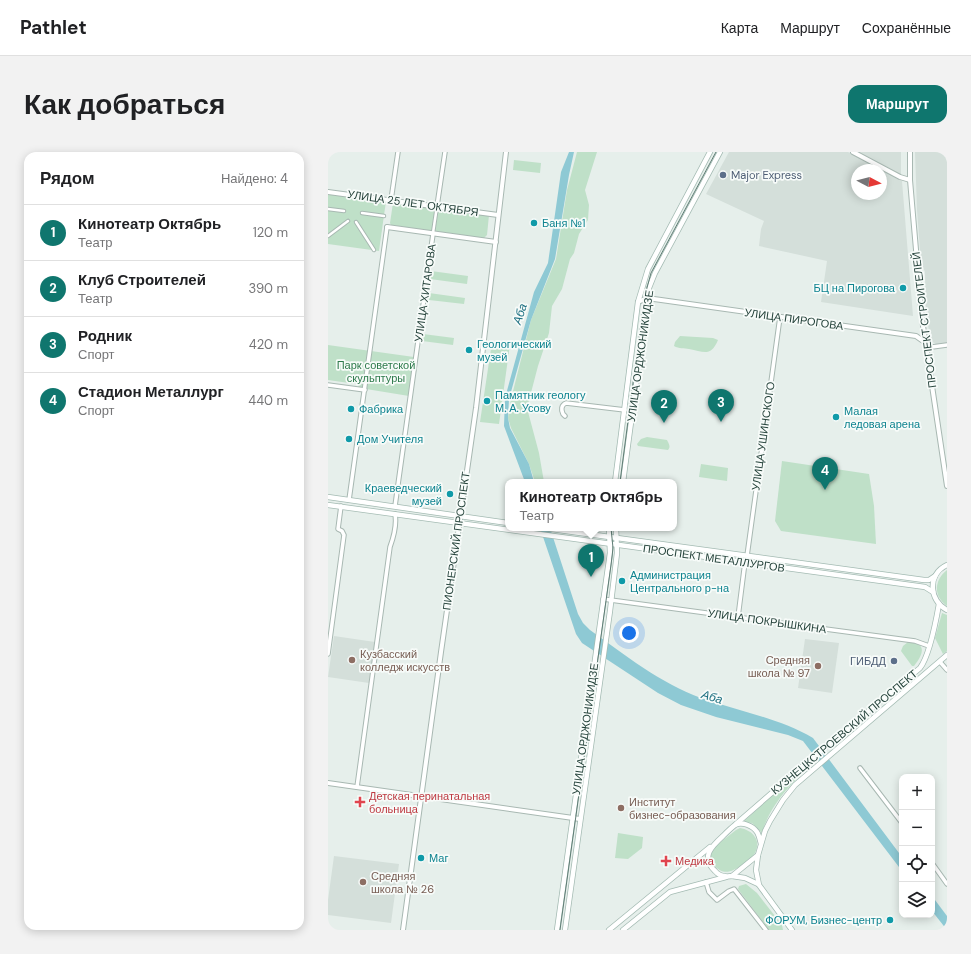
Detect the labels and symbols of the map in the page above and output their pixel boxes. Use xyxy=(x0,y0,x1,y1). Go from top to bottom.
north arrow xyxy=(851,164,887,200)
place label: Major Express xyxy=(731,168,802,182)
marker: Major Express xyxy=(718,170,728,180)
street label: УЛИЦА 25 ЛЕТ ОКТЯБРЯ xyxy=(347,187,479,219)
place label: Баня №1 xyxy=(542,216,586,230)
marker: Баня №1 xyxy=(529,218,539,228)
street label: УЛИЦА ХИТАРОВА xyxy=(411,242,439,343)
street label: ПРОСПЕКТ СТРОИТЕЛЕЙ xyxy=(909,251,939,389)
place label: БЦ на Пирогова xyxy=(814,281,896,295)
marker: БЦ на Пирогова xyxy=(898,283,908,293)
street label: УЛИЦА ОРДЖОНИКИДЗЕ xyxy=(624,289,656,423)
water label: Аба xyxy=(509,301,531,328)
street label: УЛИЦА ПИРОГОВА xyxy=(744,305,845,333)
place label: Геологический музей xyxy=(477,337,551,364)
marker: Геологический музей xyxy=(464,345,474,355)
park label: Парк советской скульптуры xyxy=(337,358,415,385)
street label: УЛИЦА УШИНСКОГО xyxy=(748,380,778,491)
place label: Памятник геологу М. А. Усову xyxy=(495,388,586,415)
pin: 3 xyxy=(708,389,734,422)
pin: 2 xyxy=(651,390,677,423)
marker: Памятник геологу М. А. Усову xyxy=(482,396,492,406)
place label: Фабрика xyxy=(359,402,404,416)
marker: Фабрика xyxy=(346,404,356,414)
place label: Малая ледовая арена xyxy=(844,404,921,431)
marker: Малая ледовая арена xyxy=(831,412,841,422)
place label: Дом Учителя xyxy=(357,432,423,446)
marker: Дом Учителя xyxy=(344,434,354,444)
pin: 4 xyxy=(812,457,838,490)
street label: ПИОНЕРСКИЙ ПРОСПЕКТ xyxy=(439,471,473,611)
place label: Краеведческий музей xyxy=(365,481,442,508)
marker: Краеведческий музей xyxy=(445,489,455,499)
street label: ПРОСПЕКТ МЕТАЛЛУРГОВ xyxy=(642,541,786,575)
pin: 1 xyxy=(578,544,604,577)
place label: Администрация Центрального р-на xyxy=(630,568,730,595)
marker: Администрация Центрального р-на xyxy=(617,576,627,586)
street label: УЛИЦА ПОКРЫШКИНА xyxy=(707,606,828,636)
your location xyxy=(619,623,639,643)
place label: Кузбасский колледж искусств xyxy=(360,647,450,674)
place label: Средняя школа № 97 xyxy=(748,653,810,680)
place label: ГИБДД xyxy=(850,654,887,668)
marker: Кузбасский колледж искусств xyxy=(347,655,357,665)
marker: ГИБДД xyxy=(889,656,899,666)
marker: Средняя школа № 97 xyxy=(813,661,823,671)
street label: УЛИЦА ОРДЖОНИКИДЗЕ xyxy=(569,662,601,796)
street label: КУЗНЕЦКСТРОЕВСКИЙ ПРОСПЕКТ xyxy=(768,666,920,797)
water label: Аба xyxy=(699,686,725,708)
place label: Детская перинатальная больница xyxy=(369,789,490,816)
place label: Институт бизнес-образования xyxy=(629,795,736,822)
marker: Детская перинатальная больница xyxy=(354,796,366,808)
marker: Институт бизнес-образования xyxy=(616,803,626,813)
place label: Маг xyxy=(429,851,448,865)
marker: Маг xyxy=(416,853,426,863)
place label: Медика xyxy=(675,854,715,868)
marker: Медика xyxy=(660,855,672,867)
place label: Средняя школа № 26 xyxy=(371,869,434,896)
marker: Средняя школа № 26 xyxy=(358,877,368,887)
place label: ФОРУМ, Бизнес-центр xyxy=(765,913,882,927)
marker: ФОРУМ, Бизнес-центр xyxy=(885,915,895,925)

